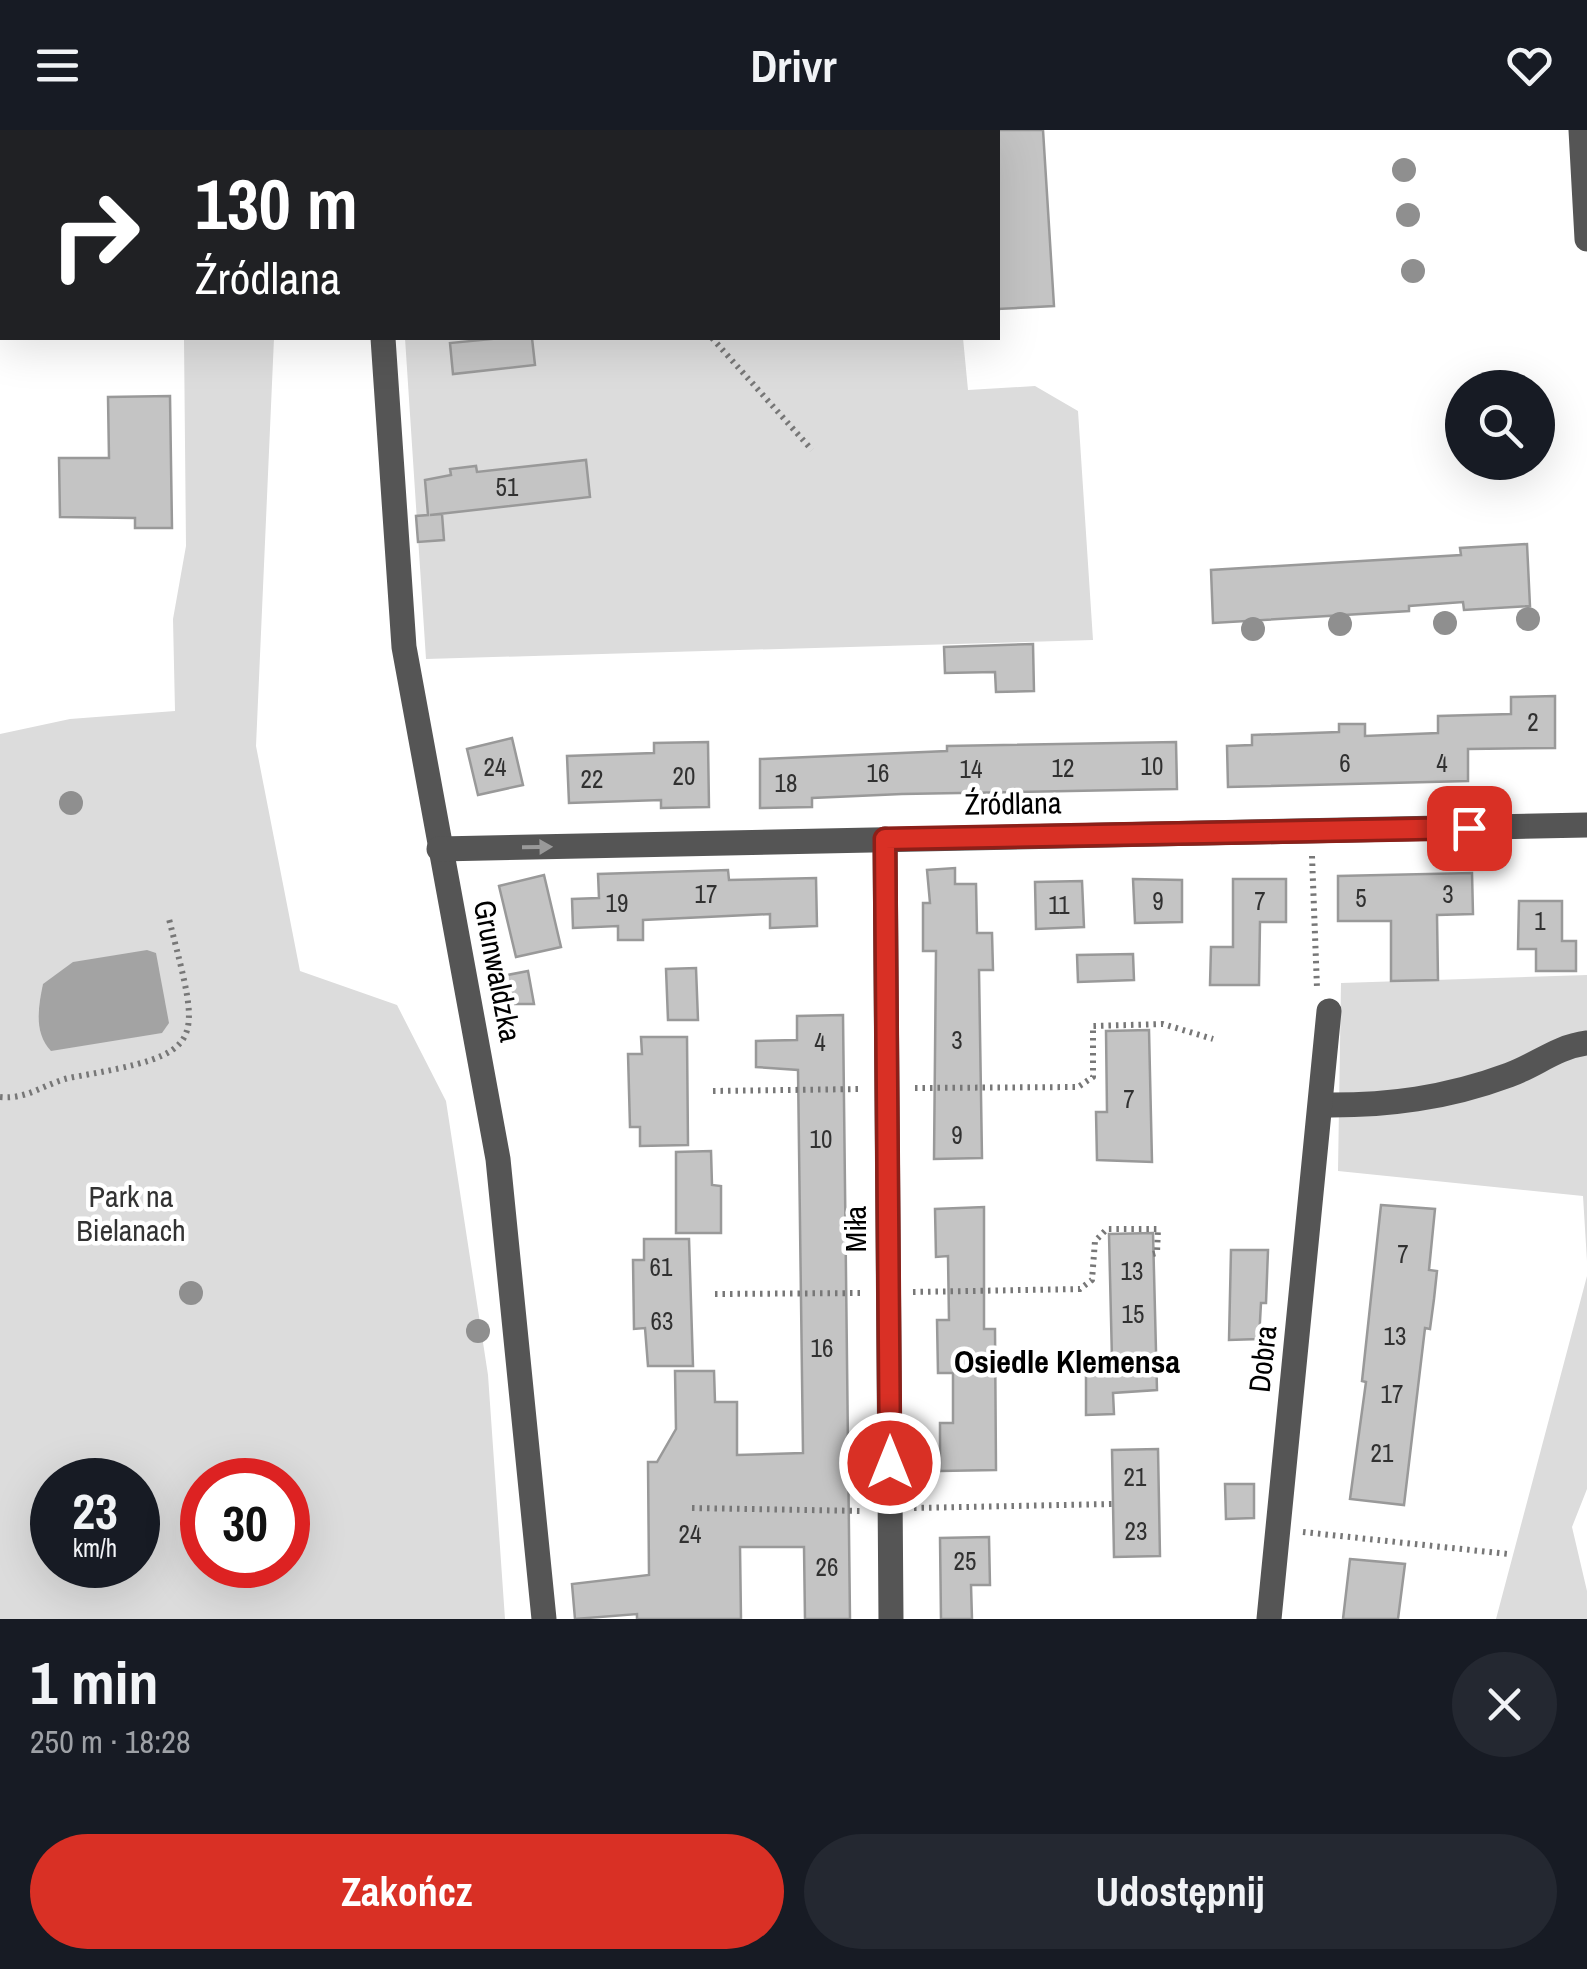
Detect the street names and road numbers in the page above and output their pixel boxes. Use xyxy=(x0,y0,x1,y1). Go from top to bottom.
street label: Źródlana xyxy=(964,782,1062,824)
street label: Grunwaldzka xyxy=(465,897,531,1045)
street label: Miła xyxy=(835,1205,875,1252)
street label: Dobra xyxy=(1239,1323,1285,1394)

